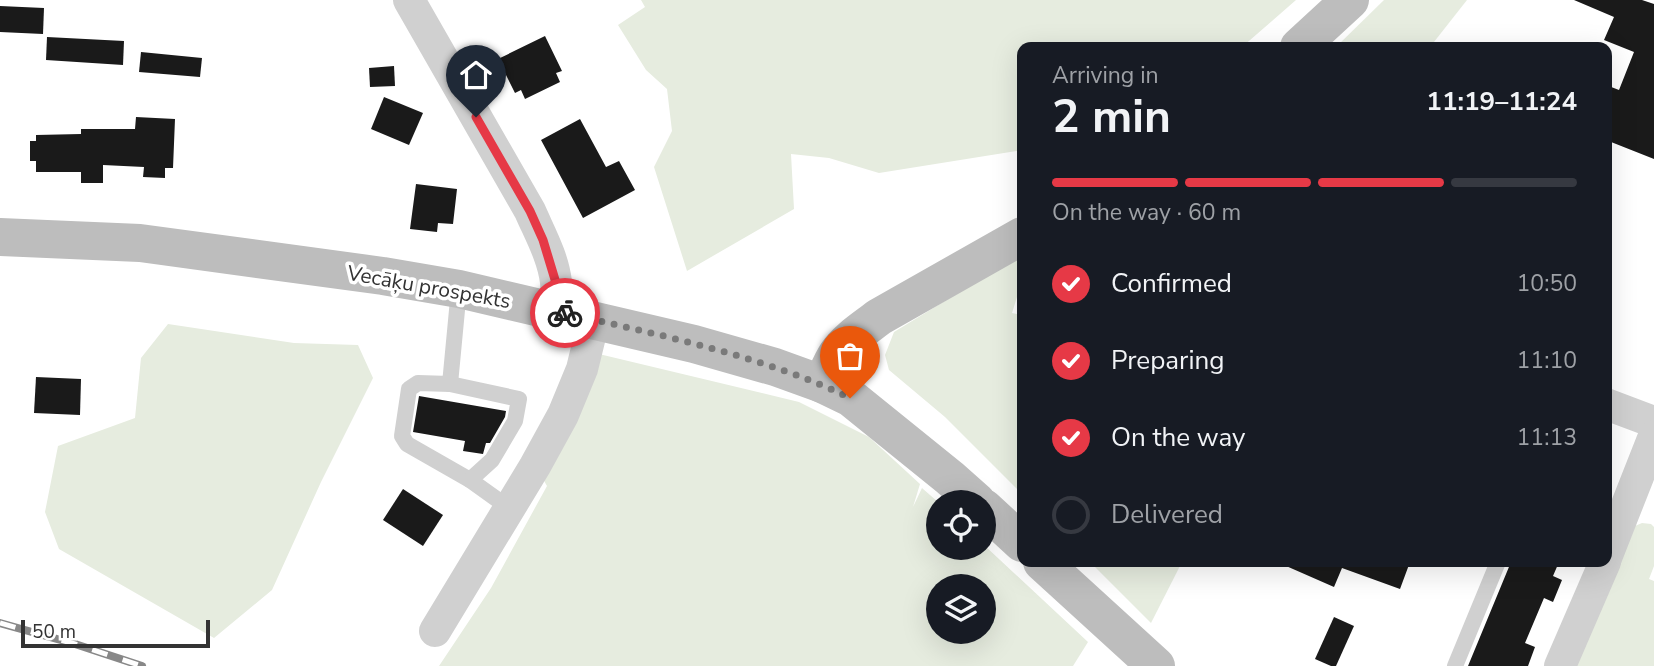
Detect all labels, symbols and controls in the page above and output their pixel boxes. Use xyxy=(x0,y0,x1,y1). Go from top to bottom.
pin xyxy=(446,45,506,117)
icon: home xyxy=(457,56,495,94)
text: Arriving in xyxy=(1052,60,1159,91)
text: 11:19–11:24 xyxy=(1426,84,1577,119)
text: 2 min xyxy=(1052,85,1171,148)
text: On the way · 60 m xyxy=(1052,197,1241,228)
street label: Vecāķu prospekts xyxy=(344,259,513,315)
icon: check xyxy=(1052,265,1090,303)
text: Confirmed xyxy=(1111,266,1232,301)
text: 10:50 xyxy=(1517,268,1577,299)
courier xyxy=(530,278,600,348)
icon: bike xyxy=(546,294,584,332)
pin xyxy=(820,326,880,398)
icon: bag xyxy=(831,337,869,375)
icon: check xyxy=(1052,342,1090,380)
text: Preparing xyxy=(1111,343,1224,378)
text: 11:10 xyxy=(1517,345,1577,376)
icon: check xyxy=(1052,419,1090,457)
text: On the way xyxy=(1111,420,1245,455)
text: 11:13 xyxy=(1517,422,1577,453)
map controls xyxy=(926,490,996,644)
button: locate xyxy=(926,490,996,560)
text: Delivered xyxy=(1111,497,1223,532)
button: layers xyxy=(926,574,996,644)
scale bar xyxy=(21,617,210,649)
text: 50 m xyxy=(32,619,76,645)

